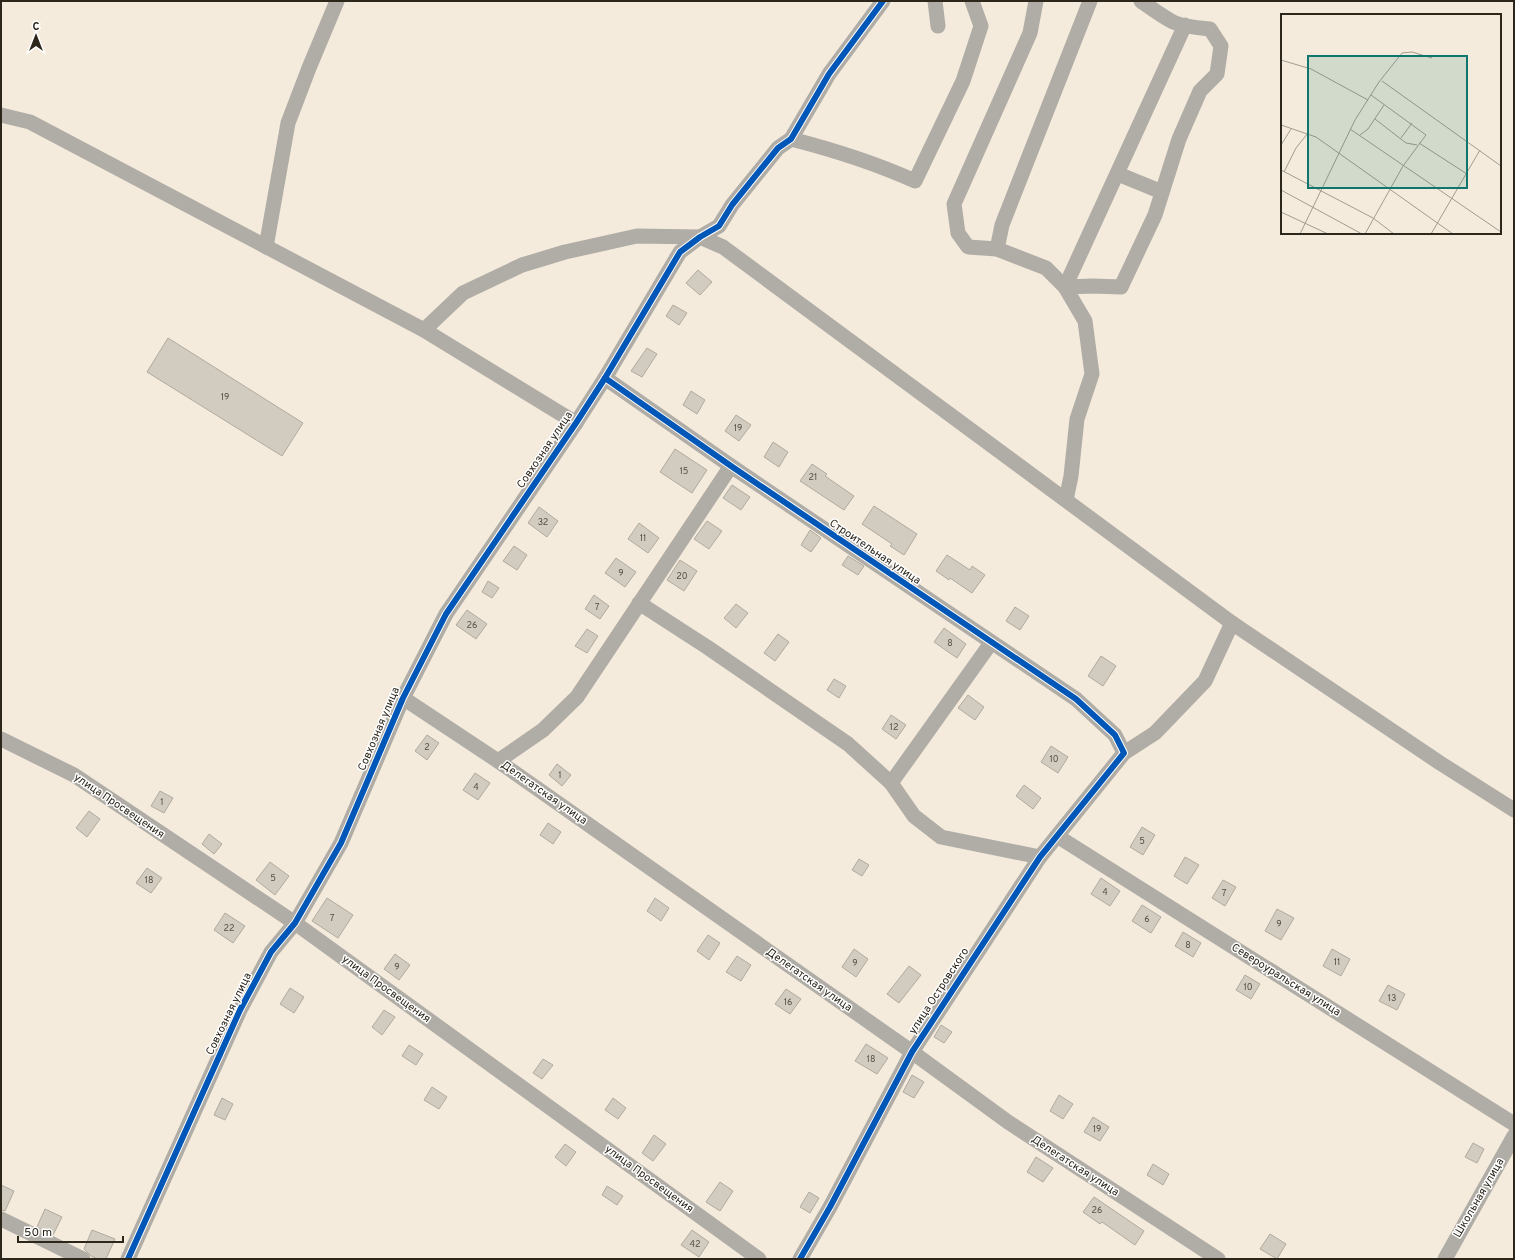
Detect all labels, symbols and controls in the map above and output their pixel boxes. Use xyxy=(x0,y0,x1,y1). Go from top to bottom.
inset map xyxy=(1281,14,1501,234)
north arrow xyxy=(16,16,56,56)
text: С xyxy=(32,20,40,34)
house number: 19 xyxy=(221,392,229,403)
street label: Совхозная улица xyxy=(514,409,576,491)
house number: 19 xyxy=(734,423,742,434)
house number: 15 xyxy=(680,466,688,477)
house number: 21 xyxy=(809,472,817,483)
street label: Строительная улица xyxy=(827,516,924,588)
house number: 32 xyxy=(538,517,548,528)
house number: 11 xyxy=(640,533,646,544)
house number: 9 xyxy=(618,568,624,579)
house number: 20 xyxy=(676,571,688,582)
house number: 7 xyxy=(595,602,600,613)
house number: 26 xyxy=(467,620,477,631)
house number: 8 xyxy=(947,638,953,649)
street label: Совхозная улица xyxy=(355,685,403,773)
house number: 12 xyxy=(890,722,898,733)
house number: 2 xyxy=(424,742,430,753)
house number: 10 xyxy=(1049,754,1059,765)
street label: Делегатская улица xyxy=(498,758,590,828)
street label: улица Просвещения xyxy=(71,770,167,842)
house number: 1 xyxy=(558,770,562,781)
house number: 4 xyxy=(473,782,479,793)
house number: 1 xyxy=(160,797,164,808)
house number: 5 xyxy=(1139,836,1145,847)
house number: 5 xyxy=(270,873,276,884)
house number: 18 xyxy=(145,875,153,886)
house number: 4 xyxy=(1102,887,1108,898)
house number: 7 xyxy=(1222,888,1227,899)
house number: 7 xyxy=(330,913,335,924)
house number: 6 xyxy=(1144,914,1150,925)
house number: 9 xyxy=(1276,919,1282,930)
house number: 22 xyxy=(223,923,235,934)
house number: 8 xyxy=(1185,940,1191,951)
street label: Североуральская улица xyxy=(1229,941,1343,1020)
street label: Делегатская улица xyxy=(763,945,855,1015)
street label: улица Островского xyxy=(906,945,972,1037)
street label: улица Просвещения xyxy=(339,952,433,1026)
house number: 11 xyxy=(1334,957,1340,968)
house number: 9 xyxy=(852,958,858,969)
house number: 9 xyxy=(394,962,400,973)
street label: Совхозная улица xyxy=(203,970,255,1057)
house number: 10 xyxy=(1243,982,1253,993)
house number: 13 xyxy=(1388,993,1396,1004)
house number: 16 xyxy=(784,997,792,1008)
house number: 18 xyxy=(867,1054,875,1065)
house number: 19 xyxy=(1093,1124,1101,1135)
street label: Делегатская улица xyxy=(1028,1132,1122,1200)
street label: улица Просвещения xyxy=(602,1142,696,1216)
street label: Школьная улица xyxy=(1451,1156,1507,1240)
house number: 26 xyxy=(1092,1205,1102,1216)
scale bar xyxy=(18,1218,123,1244)
text: 50 m xyxy=(24,1225,52,1241)
house number: 42 xyxy=(689,1239,701,1250)

